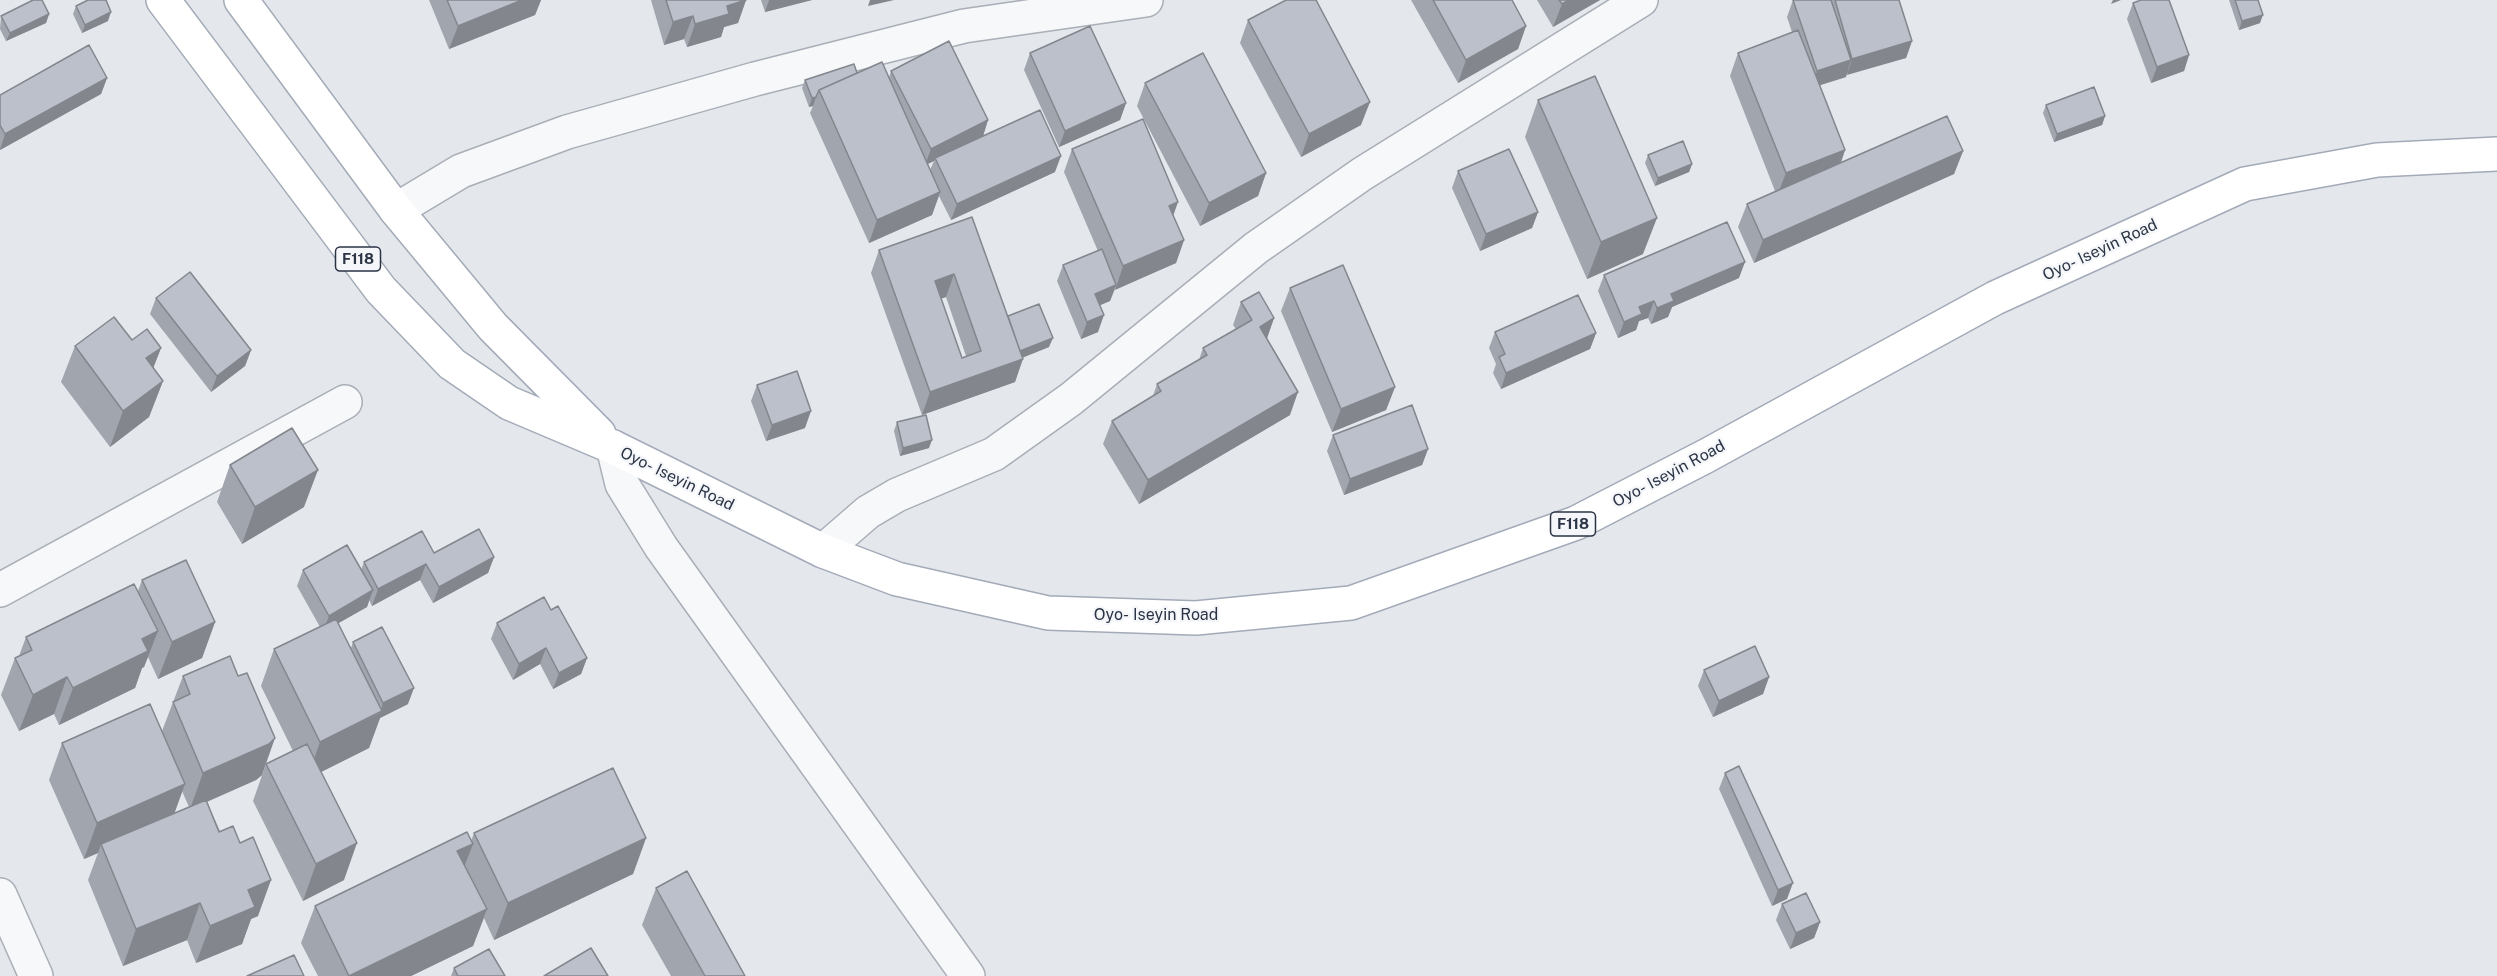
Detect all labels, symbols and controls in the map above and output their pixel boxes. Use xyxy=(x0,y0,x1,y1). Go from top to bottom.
street label: Oyo- Iseyin Road xyxy=(2040,215,2160,285)
road number: F118 xyxy=(336,247,380,271)
street label: Oyo- Iseyin Road xyxy=(1610,436,1728,512)
street label: Oyo- Iseyin Road xyxy=(617,443,737,515)
road number: F118 xyxy=(1550,512,1596,536)
street label: Oyo- Iseyin Road xyxy=(1094,605,1218,625)

